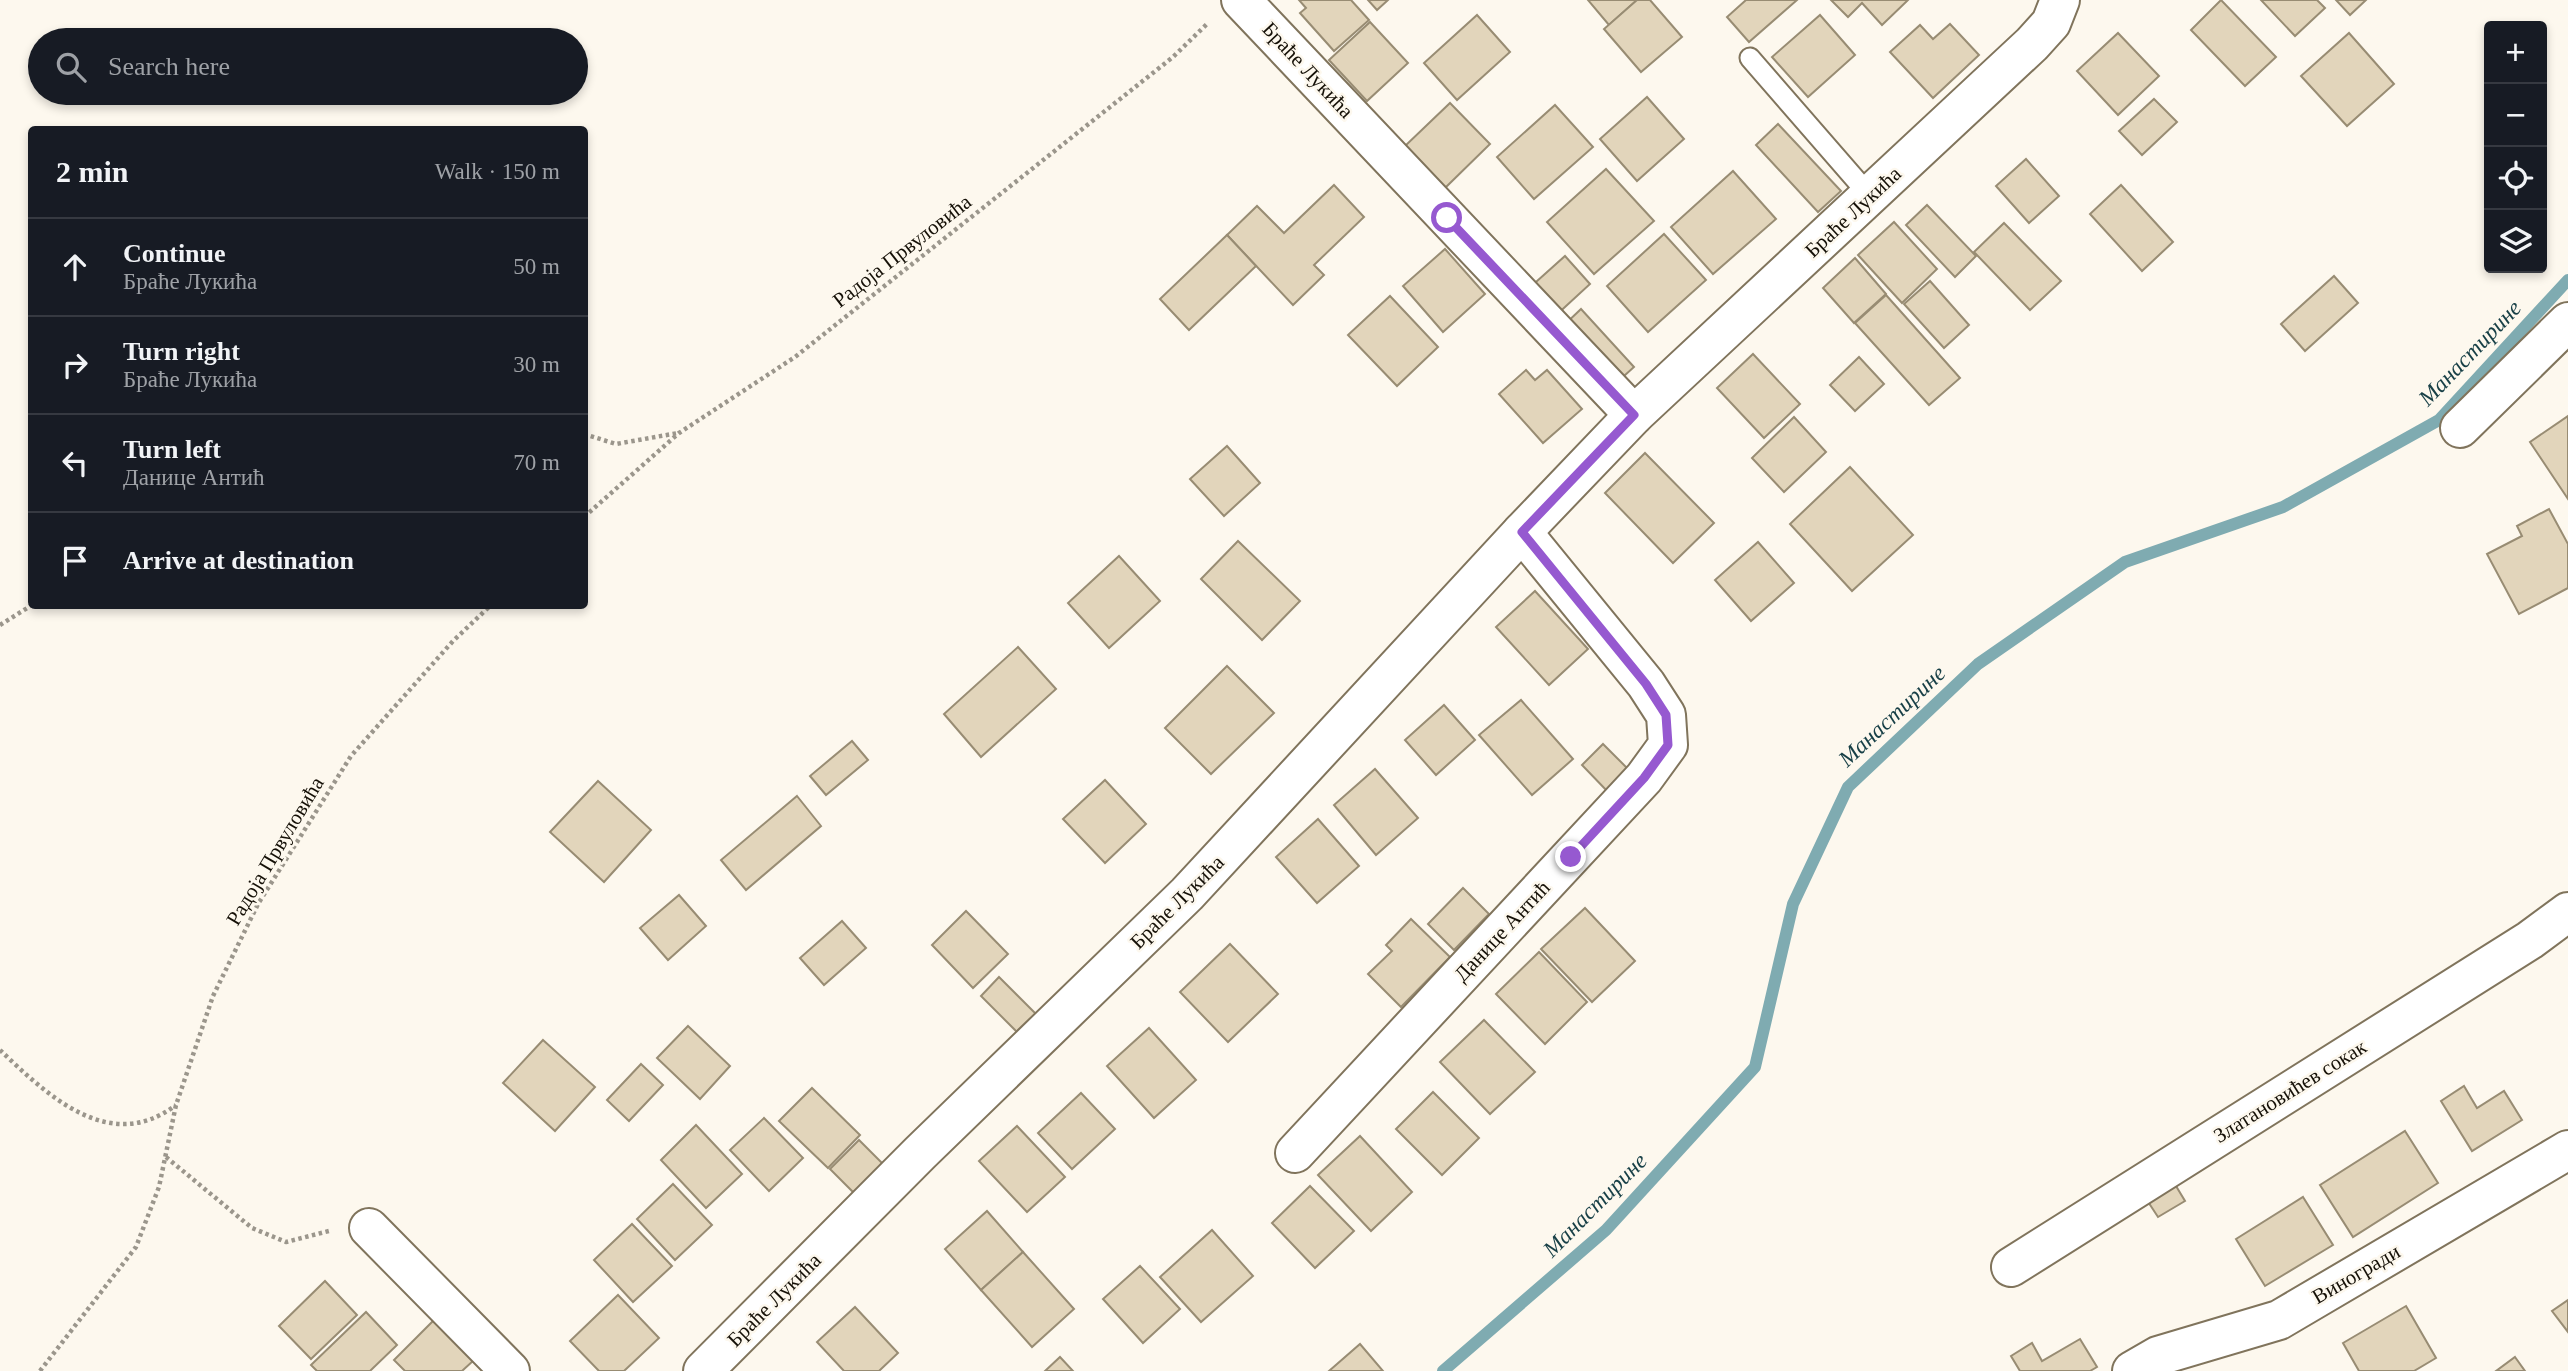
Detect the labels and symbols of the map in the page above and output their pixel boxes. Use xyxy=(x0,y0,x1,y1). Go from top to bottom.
street label: Браће Лукића xyxy=(1257,17,1359,123)
street label: Браће Лукића xyxy=(1800,161,1906,263)
street label: Радоја Првуловића xyxy=(828,189,977,312)
route start xyxy=(1431,202,1462,233)
water label: Манастирине xyxy=(2413,295,2526,411)
water label: Манастирине xyxy=(1833,660,1950,772)
street label: Радоја Првуловића xyxy=(221,772,329,930)
route end xyxy=(1555,841,1586,872)
street label: Браће Лукића xyxy=(1125,850,1229,954)
street label: Данице Антић xyxy=(1449,875,1555,986)
street label: Златановићев сокак xyxy=(2209,1034,2371,1148)
water label: Манастирине xyxy=(1537,1148,1652,1263)
street label: Виногради xyxy=(2308,1239,2404,1309)
street label: Браће Лукића xyxy=(722,1248,826,1352)

